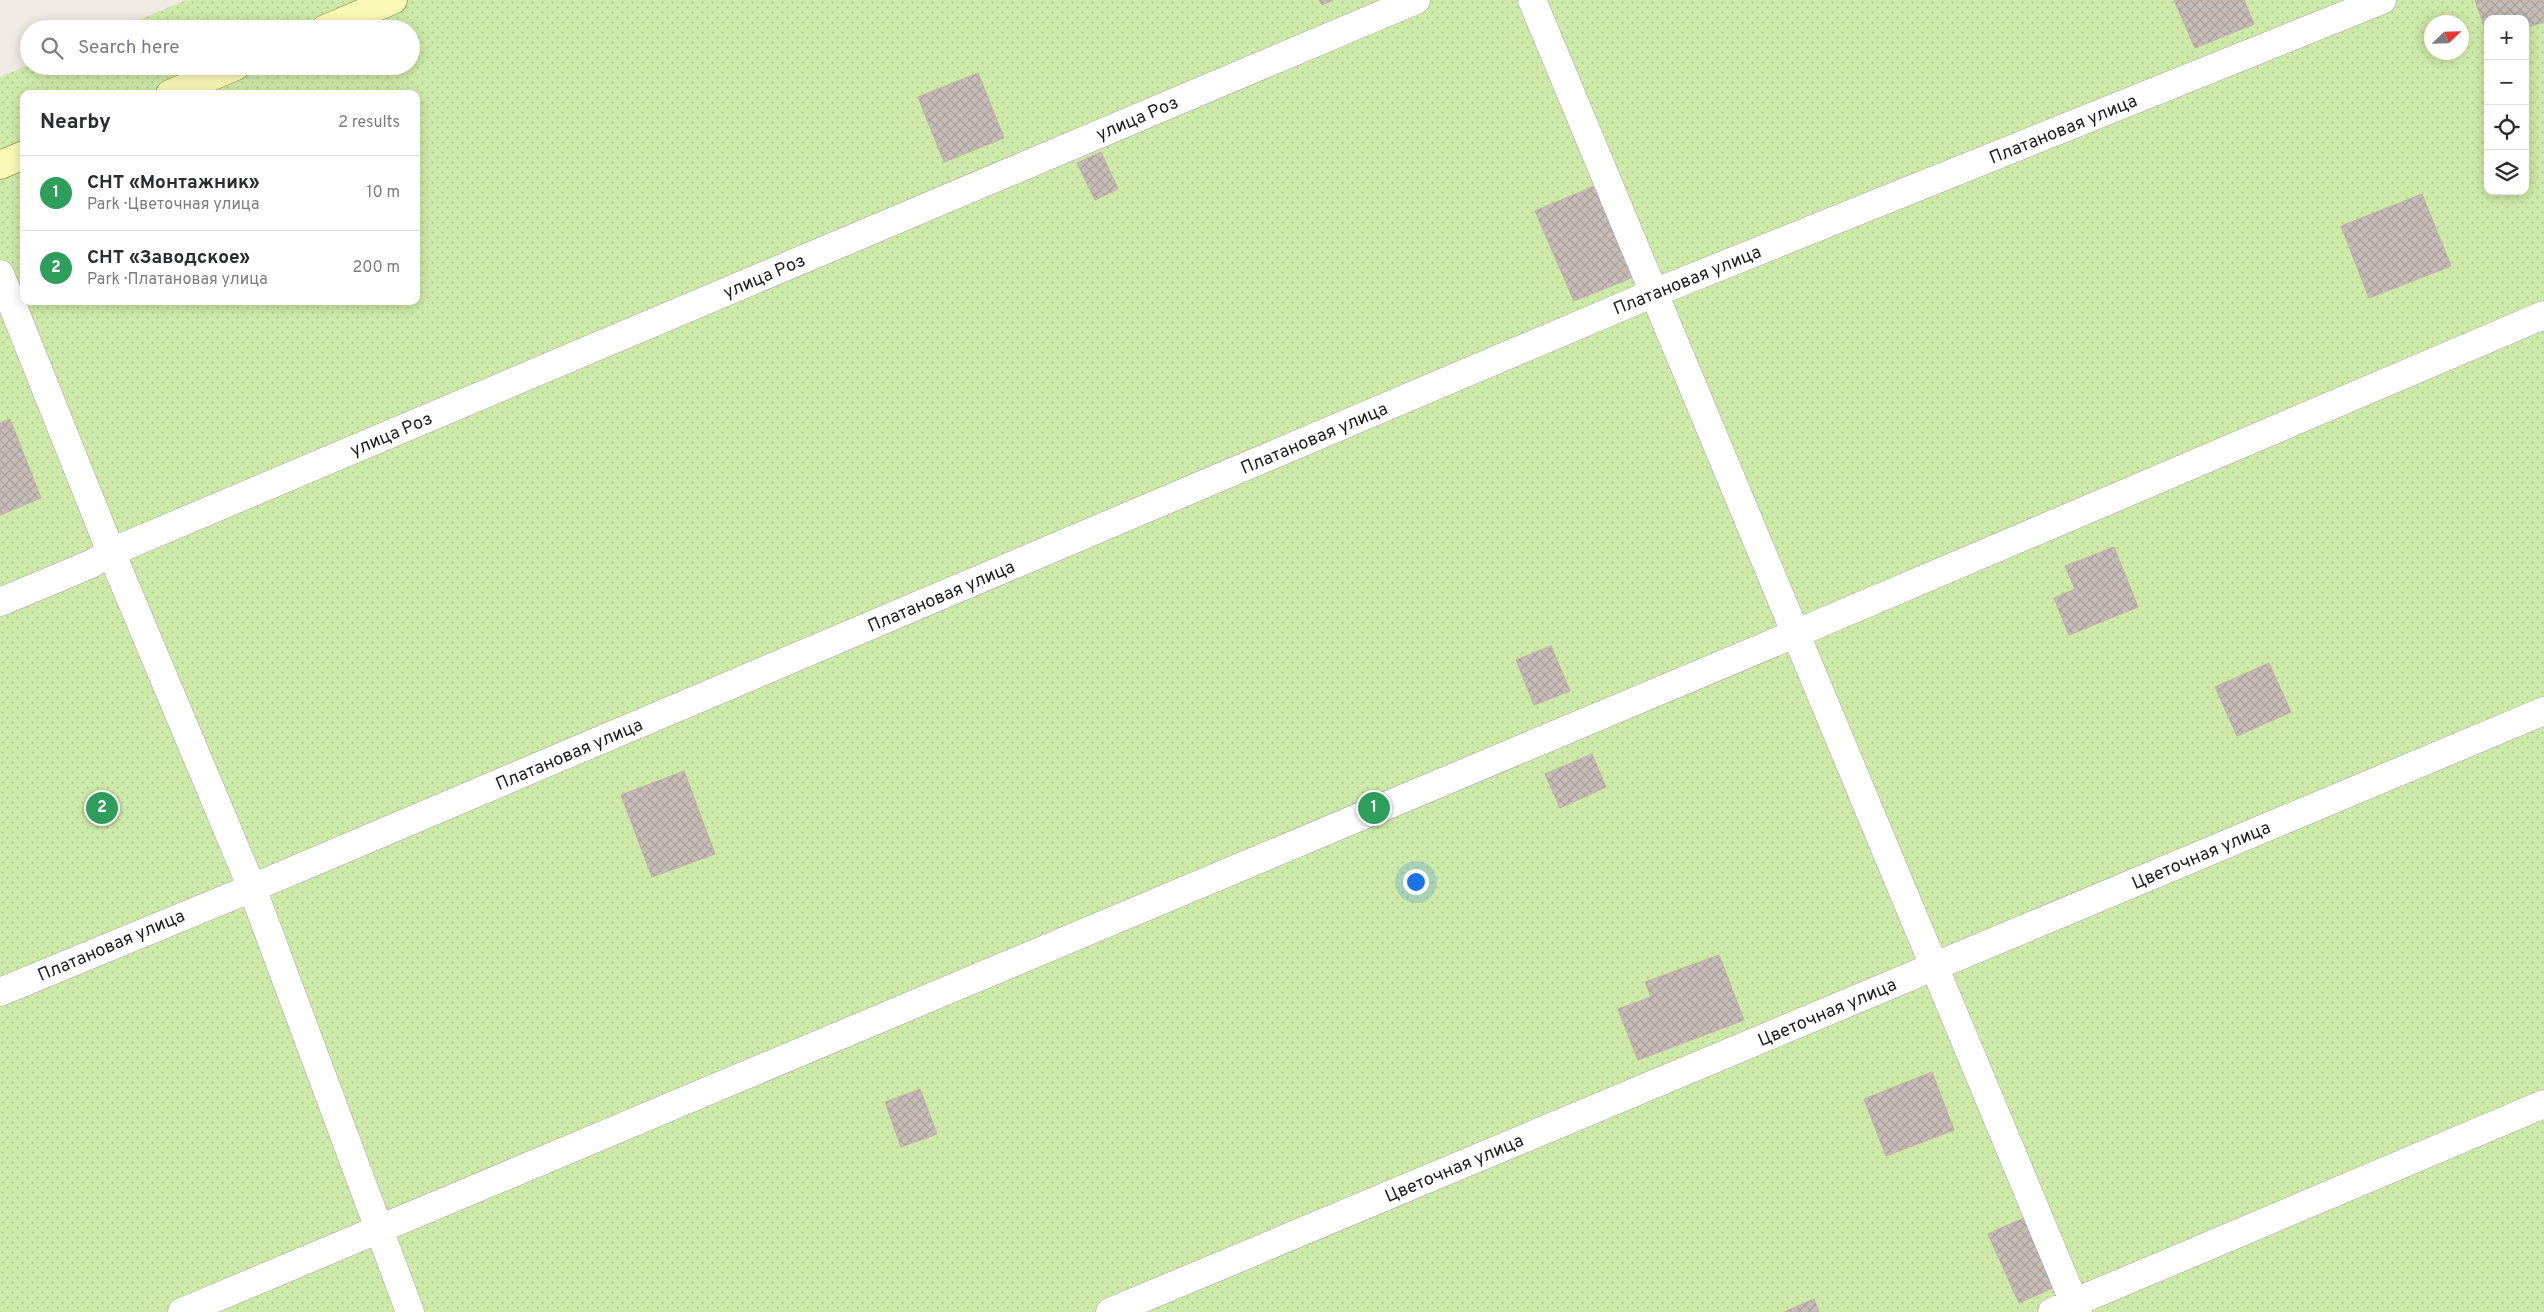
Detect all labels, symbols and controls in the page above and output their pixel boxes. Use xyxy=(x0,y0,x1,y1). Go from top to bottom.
north arrow xyxy=(2424,15,2469,60)
map controls xyxy=(2484,15,2529,195)
button: + xyxy=(2484,15,2529,60)
search box xyxy=(20,20,420,75)
icon: search xyxy=(38,34,66,62)
text: Search here xyxy=(78,36,180,60)
button: − xyxy=(2484,60,2529,105)
street label: Платановая улица xyxy=(1986,90,2141,171)
street label: улица Роз xyxy=(1093,92,1182,147)
button: locate xyxy=(2484,105,2529,150)
text: Nearby xyxy=(40,109,111,136)
text: 2 results xyxy=(338,113,400,133)
button: layers xyxy=(2484,150,2529,195)
text: СНТ «Монтажник» xyxy=(87,171,260,195)
text: 1 xyxy=(53,183,59,203)
text: 10 m xyxy=(366,183,400,203)
text: Park · Цветочная улица xyxy=(87,195,259,215)
street label: Платановая улица xyxy=(1610,241,1765,322)
text: СНТ «Заводское» xyxy=(87,246,250,270)
street label: улица Роз xyxy=(720,250,809,305)
text: 2 xyxy=(51,258,61,278)
text: 200 m xyxy=(352,258,400,278)
text: Park · Платановая улица xyxy=(87,270,268,290)
street label: Платановая улица xyxy=(1238,398,1392,481)
street label: улица Роз xyxy=(347,408,436,463)
street label: Платановая улица xyxy=(865,556,1019,639)
street label: Платановая улица xyxy=(493,714,647,797)
pin: 2 xyxy=(86,789,118,827)
pin: 1 xyxy=(1358,789,1390,827)
street label: Цветочная улица xyxy=(2129,817,2274,896)
your location xyxy=(1403,869,1429,895)
street label: Платановая улица xyxy=(35,905,189,988)
street label: Цветочная улица xyxy=(1755,974,1900,1053)
street label: Цветочная улица xyxy=(1382,1130,1527,1209)

